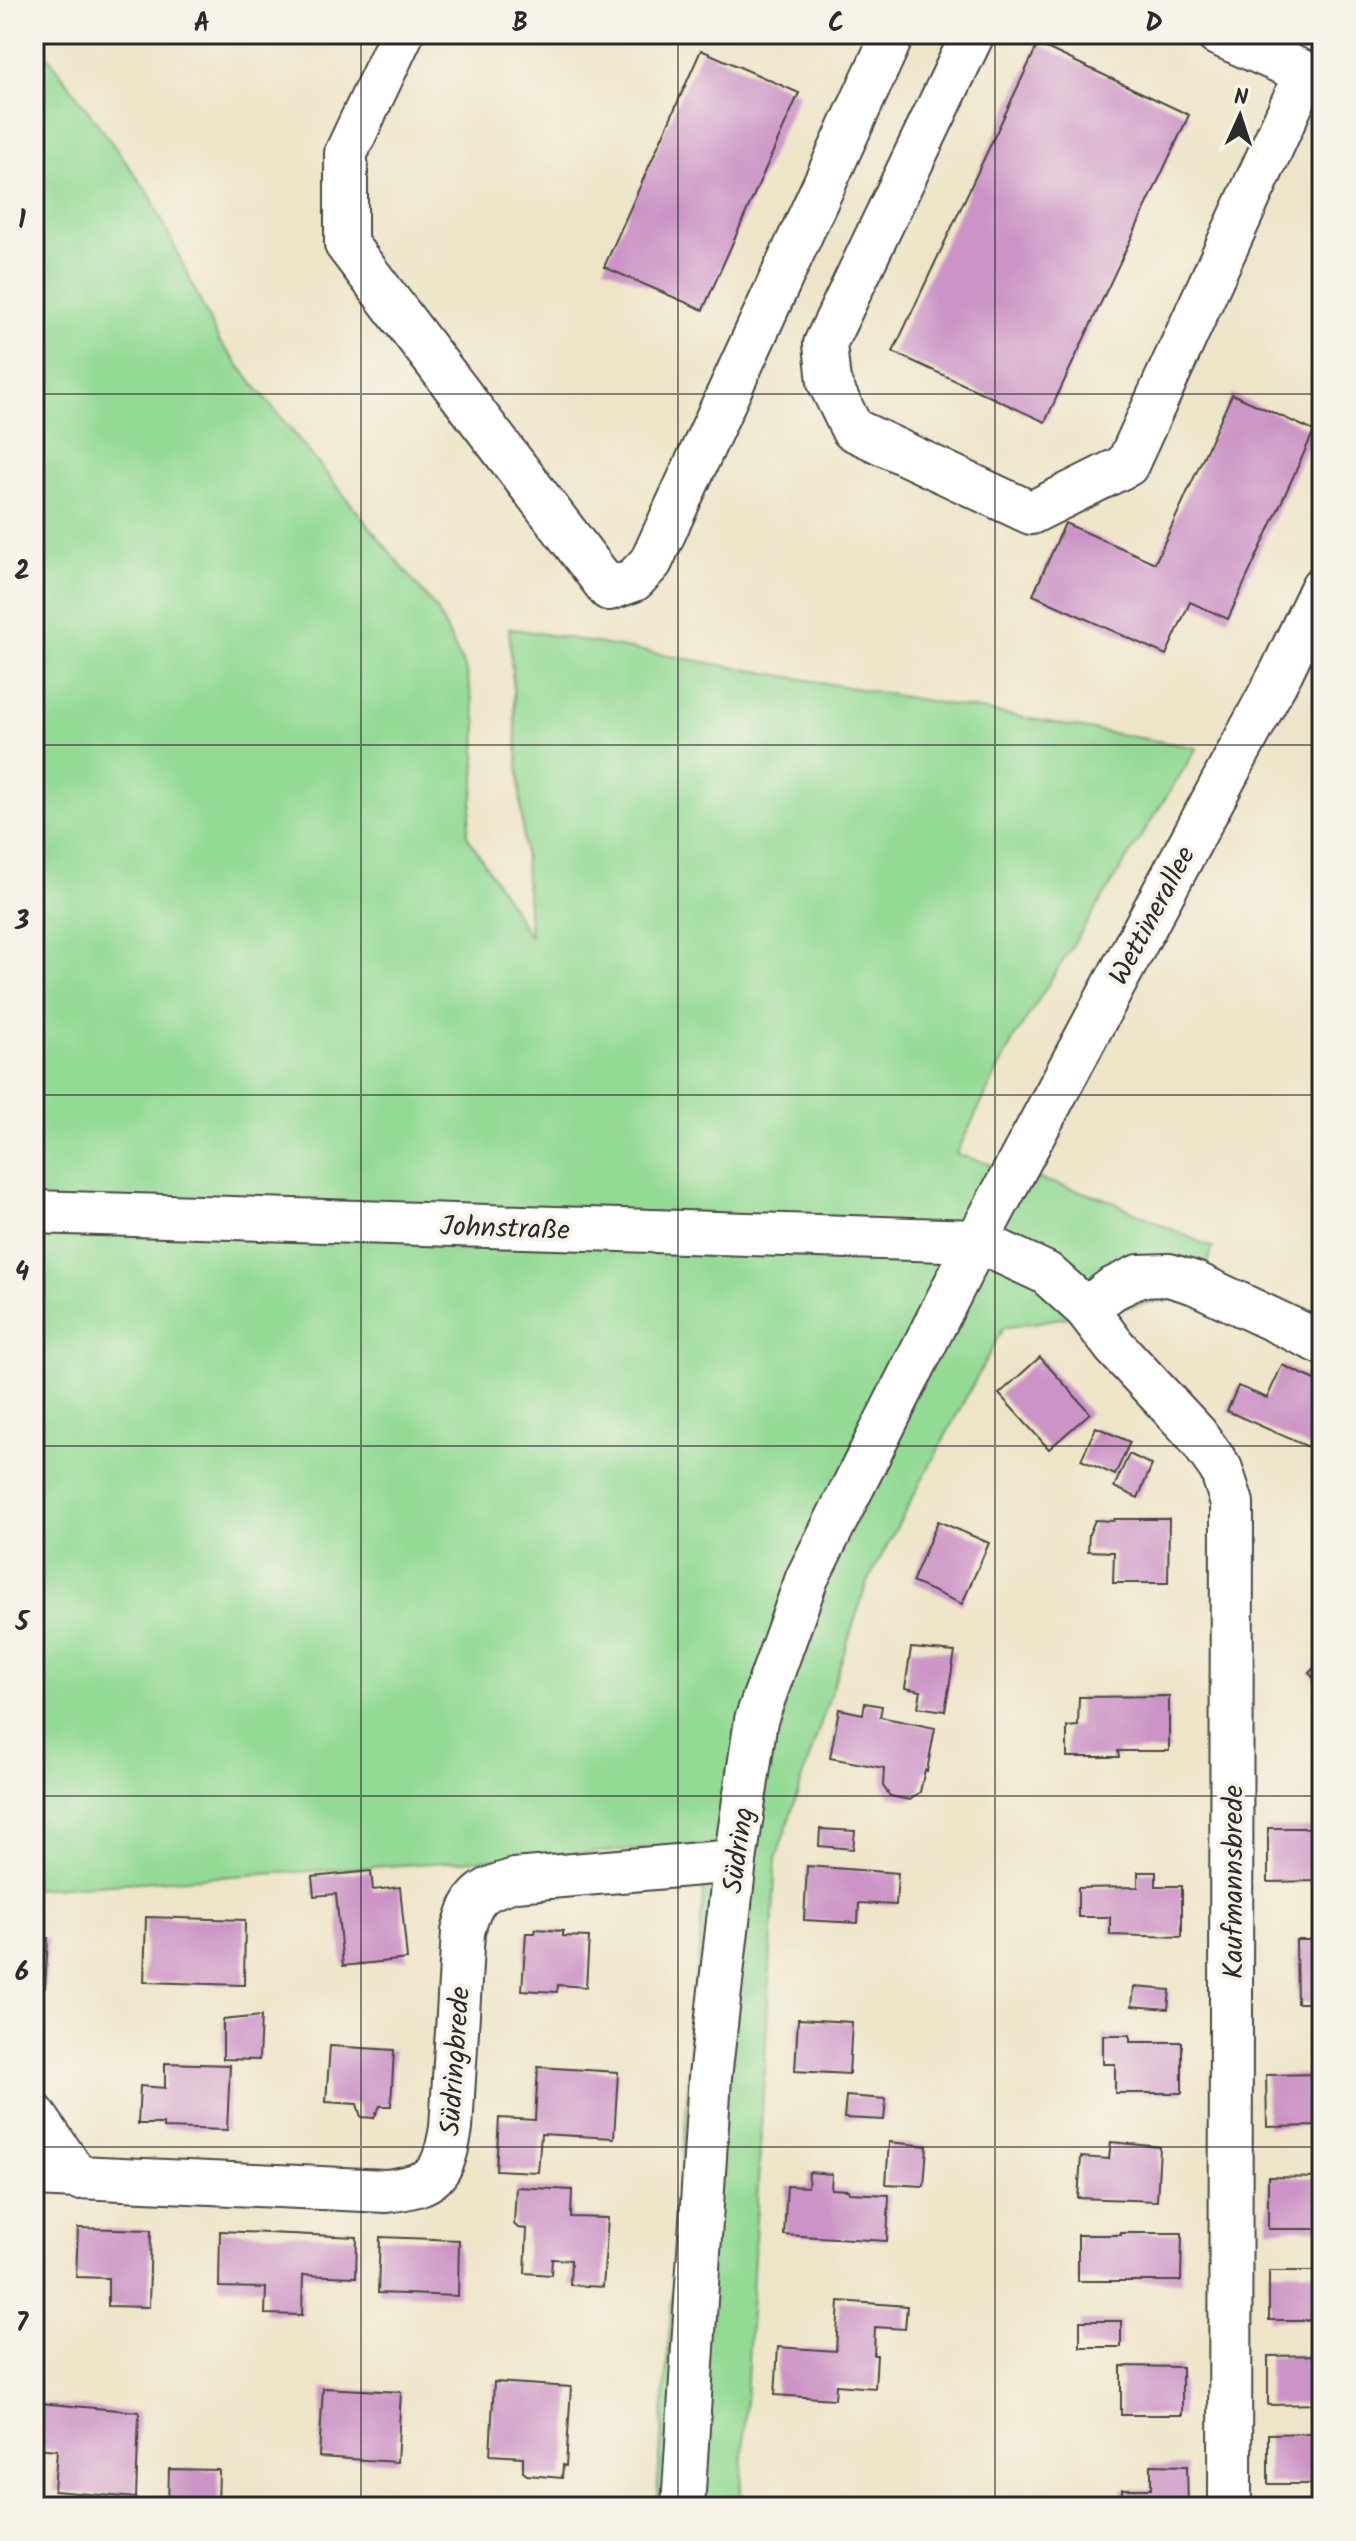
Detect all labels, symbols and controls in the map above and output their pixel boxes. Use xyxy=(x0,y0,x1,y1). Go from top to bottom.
text: A xyxy=(194,3,210,45)
text: B xyxy=(512,3,528,45)
text: C xyxy=(828,3,844,45)
text: D xyxy=(1145,3,1163,45)
north arrow xyxy=(1200,76,1280,156)
text: N xyxy=(1233,81,1249,116)
text: 1 xyxy=(18,200,26,242)
text: 2 xyxy=(14,551,30,593)
street label: Wettinerallee xyxy=(1098,838,1209,994)
text: 3 xyxy=(14,901,29,943)
street label: Johnstraße xyxy=(439,1205,571,1254)
text: 4 xyxy=(15,1252,29,1294)
text: 5 xyxy=(14,1602,30,1644)
street label: Kaufmannsbrede xyxy=(1212,1785,1257,1979)
street label: Südring xyxy=(711,1804,768,1896)
text: 6 xyxy=(15,1952,29,1994)
street label: Südringbrede xyxy=(429,1985,484,2137)
text: 7 xyxy=(16,2303,29,2345)

